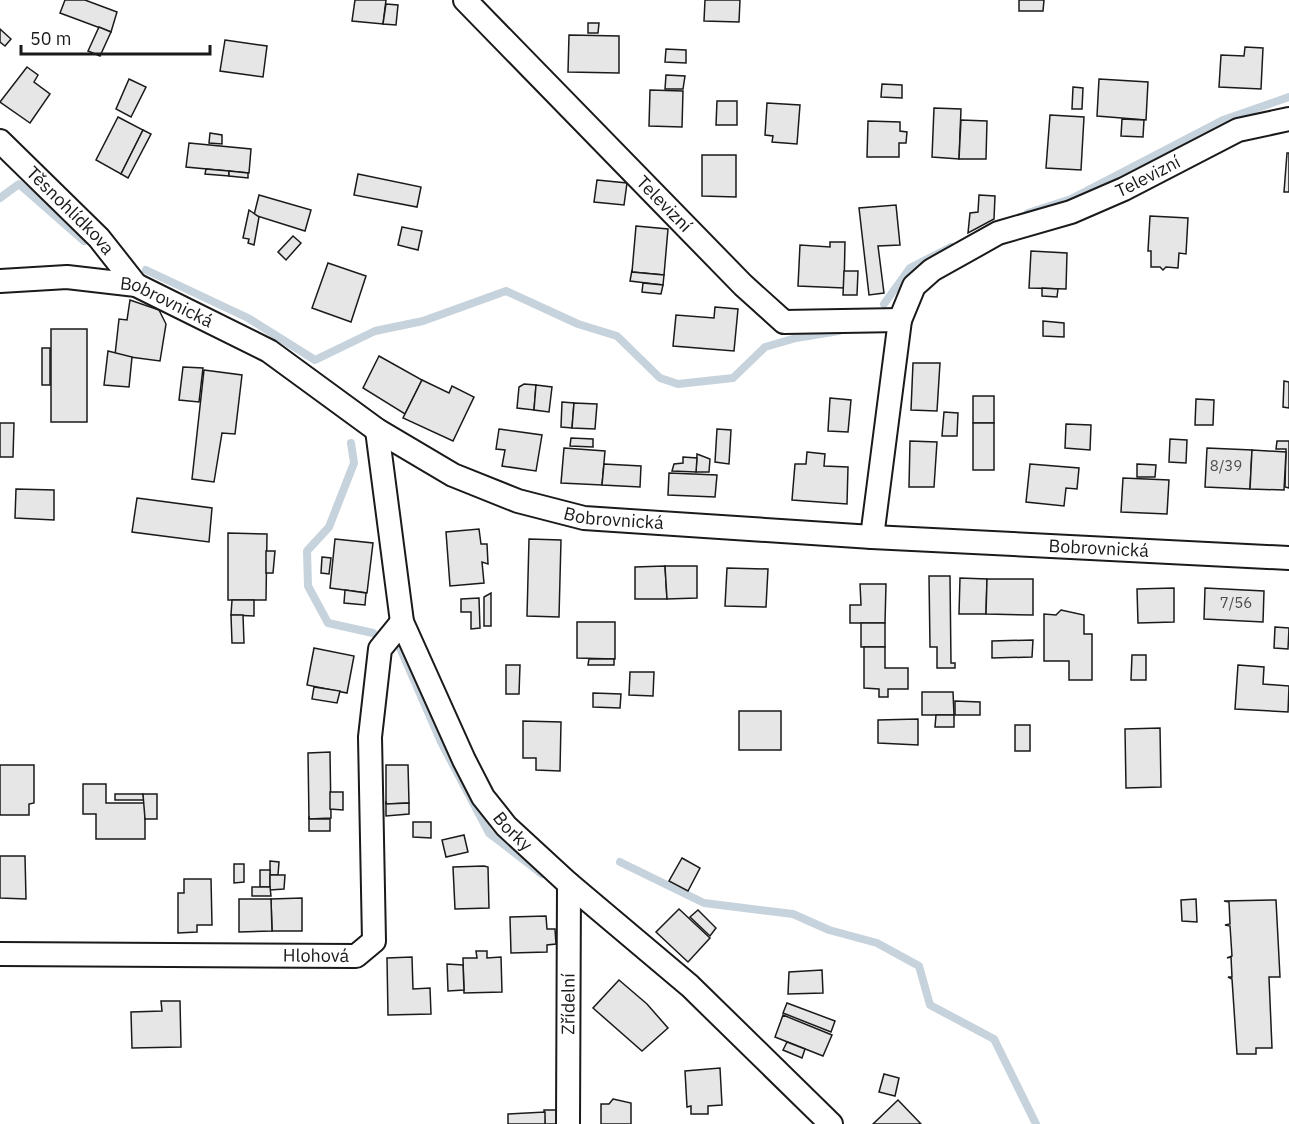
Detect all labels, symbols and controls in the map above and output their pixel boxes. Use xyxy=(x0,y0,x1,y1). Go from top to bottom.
scale bar xyxy=(21,18,210,56)
text: 50 m xyxy=(30,27,72,50)
street label: Televizní xyxy=(1112,150,1185,202)
street label: Těsnohlídkova xyxy=(22,161,120,259)
street label: Televizní xyxy=(632,171,697,237)
street label: Bobrovnická xyxy=(119,271,217,333)
house number: 8/39 xyxy=(1210,456,1242,475)
street label: Bobrovnická xyxy=(561,501,665,534)
street label: Bobrovnická xyxy=(1048,534,1150,562)
house number: 7/56 xyxy=(1220,593,1252,612)
street label: Borky xyxy=(488,807,538,856)
street label: Hlohová xyxy=(283,944,350,967)
street label: Zřídelní xyxy=(556,973,580,1035)

